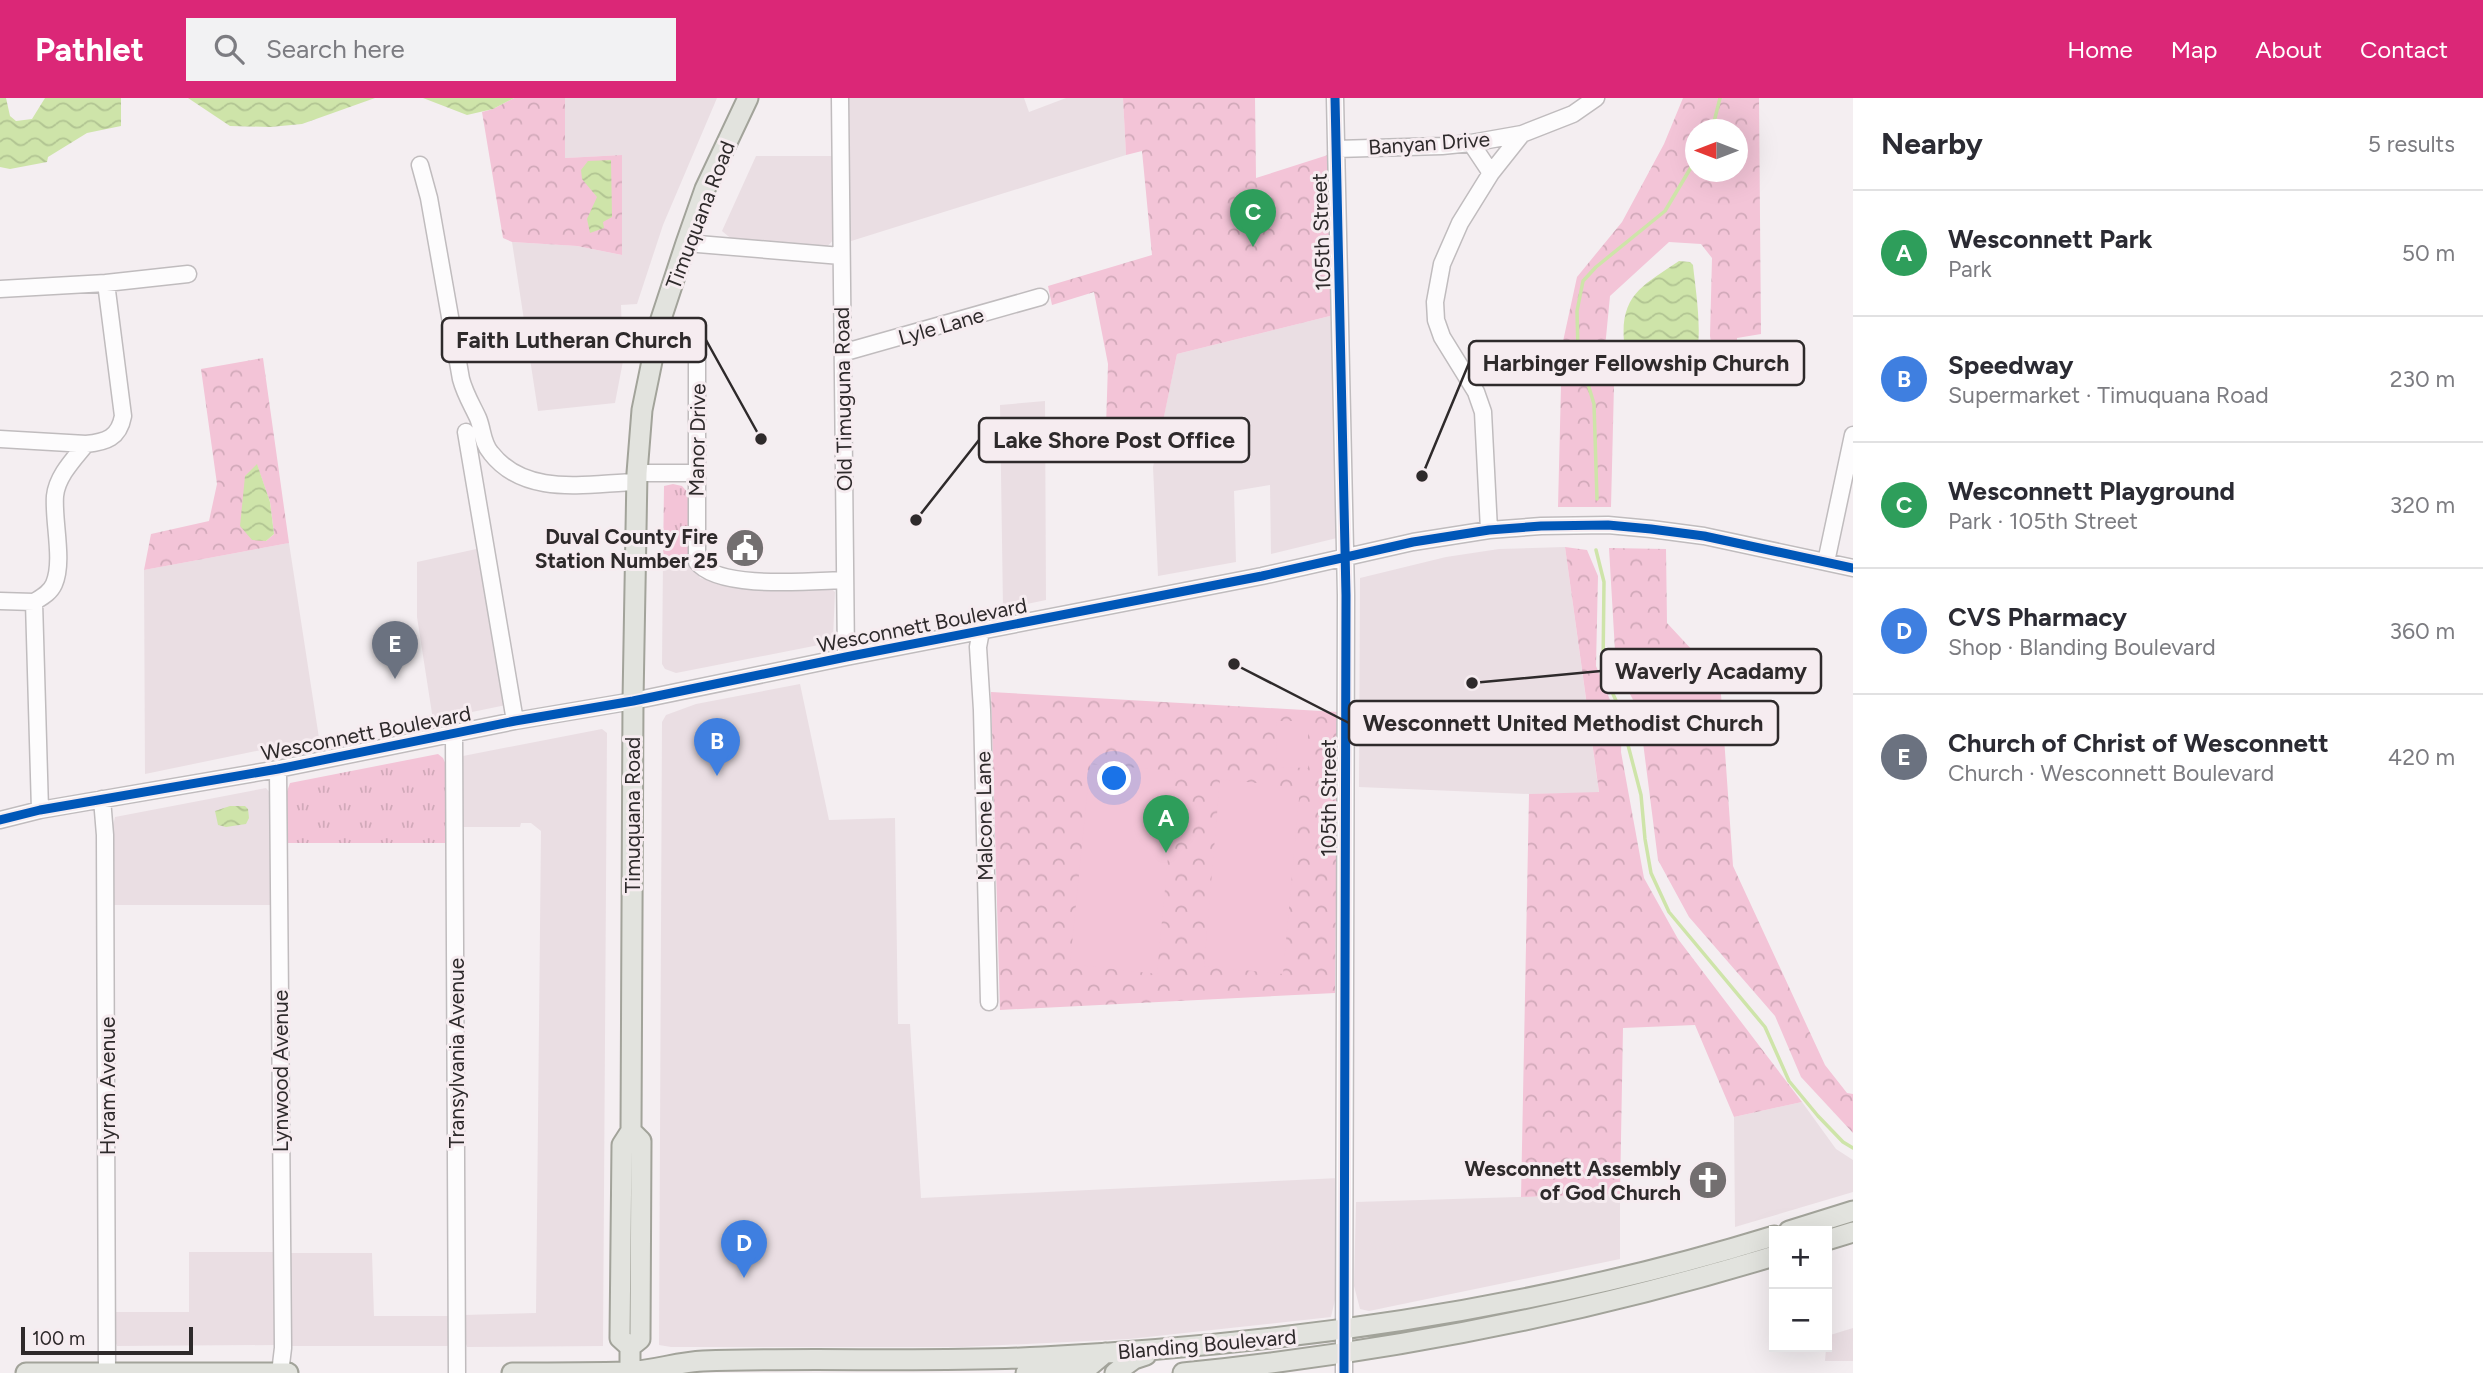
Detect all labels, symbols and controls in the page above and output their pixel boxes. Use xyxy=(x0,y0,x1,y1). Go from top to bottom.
search box xyxy=(186,18,676,81)
text: Pathlet xyxy=(35,30,144,69)
icon: search xyxy=(210,30,248,68)
text: Search here xyxy=(266,33,405,65)
text: Home xyxy=(2067,35,2133,64)
text: Map xyxy=(2171,35,2217,64)
text: About xyxy=(2255,35,2322,64)
text: Contact xyxy=(2360,35,2448,64)
north arrow xyxy=(1685,119,1748,182)
text: Nearby xyxy=(1881,125,1983,162)
street label: Banyan Drive xyxy=(1367,126,1491,160)
text: 5 results xyxy=(2368,130,2455,158)
street label: Timuquana Road xyxy=(660,137,740,293)
street label: 105th Street xyxy=(1306,173,1336,291)
pin: C xyxy=(1230,189,1276,247)
text: Wesconnett Park xyxy=(1948,223,2152,255)
text: A xyxy=(1896,239,1912,267)
text: 50 m xyxy=(2402,239,2455,267)
text: Park xyxy=(1948,255,1992,283)
street label: Lyle Lane xyxy=(895,302,987,350)
street label: Old Timuguna Road xyxy=(829,307,857,491)
callout: Faith Lutheran Church xyxy=(442,318,706,362)
text: Faith Lutheran Church xyxy=(456,326,692,354)
callout: Harbinger Fellowship Church xyxy=(1469,341,1804,385)
text: Harbinger Fellowship Church xyxy=(1483,349,1789,377)
text: Speedway xyxy=(1948,349,2073,381)
text: B xyxy=(1897,365,1911,393)
text: 230 m xyxy=(2390,365,2455,393)
text: Supermarket · Timuquana Road xyxy=(1948,381,2269,409)
street label: Manor Drive xyxy=(684,383,710,497)
callout: Lake Shore Post Office xyxy=(979,418,1249,462)
text: Lake Shore Post Office xyxy=(993,426,1235,454)
text: Wesconnett Playground xyxy=(1948,475,2235,507)
text: C xyxy=(1896,491,1912,519)
text: 320 m xyxy=(2390,491,2455,519)
text: Park · 105th Street xyxy=(1948,507,2138,535)
place label: Duval County Fire Station Number 25 xyxy=(535,524,718,573)
public building icon: Duval County Fire Station Number 25 xyxy=(724,527,766,569)
street label: Wesconnett Boulevard xyxy=(815,592,1029,658)
text: CVS Pharmacy xyxy=(1948,601,2127,633)
text: D xyxy=(1896,617,1912,645)
text: 360 m xyxy=(2389,617,2455,645)
pin: E xyxy=(372,621,418,679)
text: Shop · Blanding Boulevard xyxy=(1948,633,2216,661)
callout: Waverly Acadamy xyxy=(1601,649,1821,693)
text: Waverly Acadamy xyxy=(1615,657,1808,685)
street label: Wesconnett Boulevard xyxy=(259,700,473,766)
callout: Wesconnett United Methodist Church xyxy=(1349,701,1778,745)
text: Wesconnett United Methodist Church xyxy=(1363,709,1763,737)
pin: B xyxy=(694,718,740,776)
text: Church of Christ of Wesconnett xyxy=(1948,727,2329,759)
street label: Timuquana Road xyxy=(620,737,645,893)
street label: 105th Street xyxy=(1316,739,1341,857)
text: E xyxy=(1897,743,1911,771)
text: 420 m xyxy=(2388,743,2455,771)
street label: Malcone Lane xyxy=(970,751,998,881)
text: Church · Wesconnett Boulevard xyxy=(1948,759,2274,787)
your location xyxy=(1097,761,1131,795)
pin: A xyxy=(1143,795,1189,853)
street label: Transylvania Avenue xyxy=(444,958,469,1148)
street label: Lynwood Avenue xyxy=(268,990,293,1152)
street label: Hyram Avenue xyxy=(95,1017,120,1155)
place label: Wesconnett Assembly of God Church xyxy=(1464,1156,1682,1205)
church icon: Wesconnett Assembly of God Church xyxy=(1687,1159,1729,1201)
pin: D xyxy=(721,1220,767,1278)
map controls xyxy=(1769,1226,1832,1352)
button: + xyxy=(1769,1226,1832,1289)
button: − xyxy=(1769,1289,1832,1352)
scale bar xyxy=(21,1324,192,1356)
street label: Blanding Boulevard xyxy=(1116,1324,1298,1364)
text: 100 m xyxy=(32,1327,85,1350)

